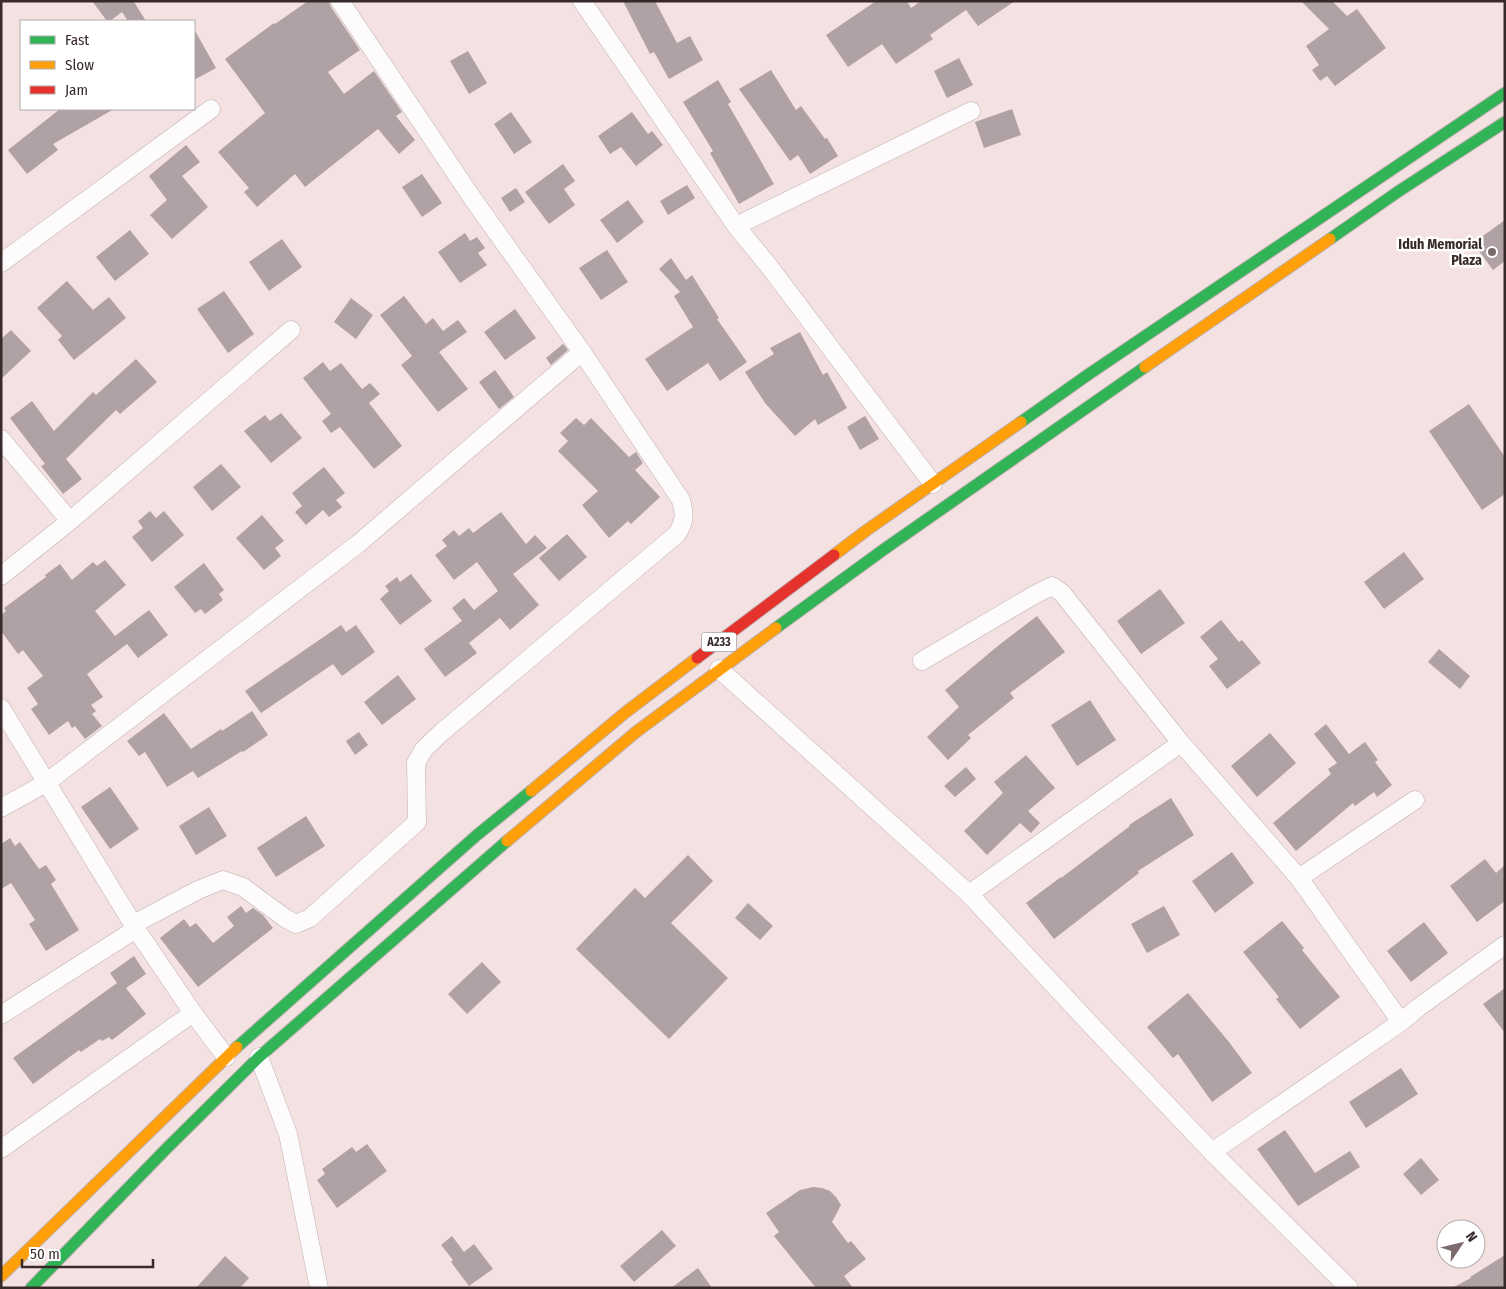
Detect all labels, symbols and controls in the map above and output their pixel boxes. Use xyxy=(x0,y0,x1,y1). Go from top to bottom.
legend xyxy=(20,20,195,110)
text: Fast xyxy=(65,31,89,49)
text: Slow xyxy=(65,56,94,74)
text: Jam xyxy=(65,81,88,99)
place label: Iduh Memorial Plaza xyxy=(1398,236,1482,269)
marker: Iduh Memorial Plaza xyxy=(1486,246,1498,258)
road number: A233 xyxy=(702,632,736,652)
north arrow xyxy=(1436,1219,1486,1269)
text: N xyxy=(1462,1229,1481,1245)
scale bar xyxy=(22,1236,154,1268)
text: 50 m xyxy=(30,1245,60,1263)

